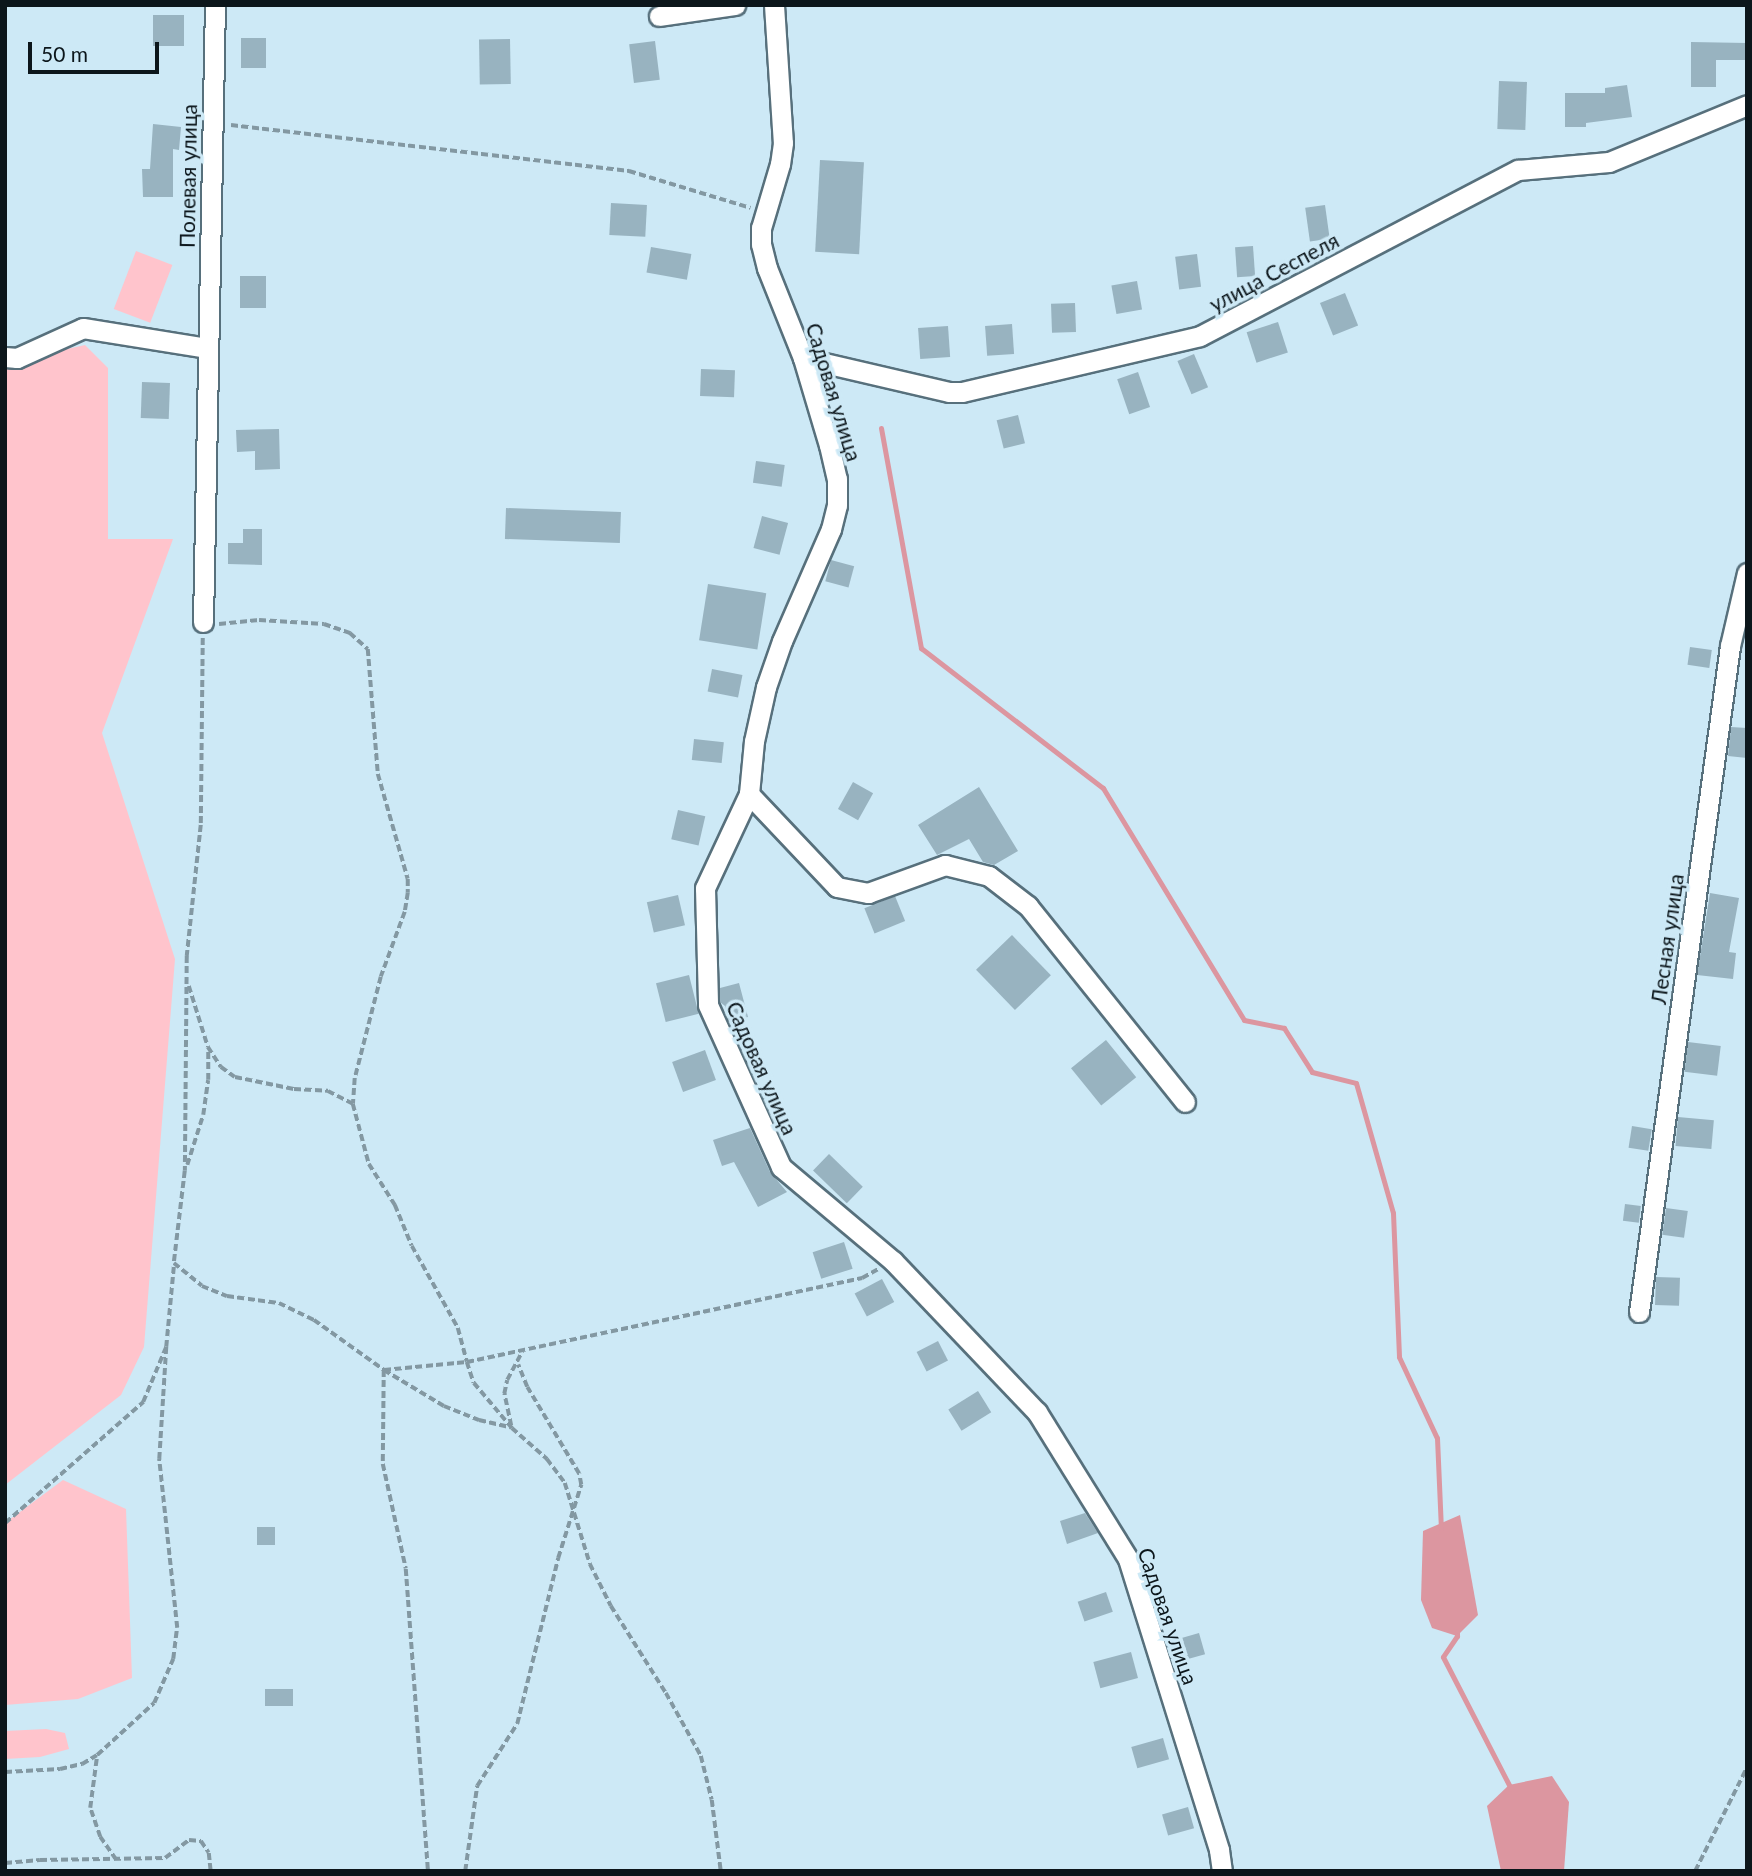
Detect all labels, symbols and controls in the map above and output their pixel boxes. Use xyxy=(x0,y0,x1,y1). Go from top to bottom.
scale bar xyxy=(32,28,163,72)
text: 50 m xyxy=(41,41,88,66)
street label: Полевая улица xyxy=(174,104,202,248)
street label: улица Сеспеля xyxy=(1205,227,1343,317)
street label: Садовая улица xyxy=(801,320,867,464)
street label: Лесная улица xyxy=(1645,872,1689,1006)
street label: Садовая улица xyxy=(721,997,803,1139)
street label: Садовая улица xyxy=(1133,1544,1203,1688)

